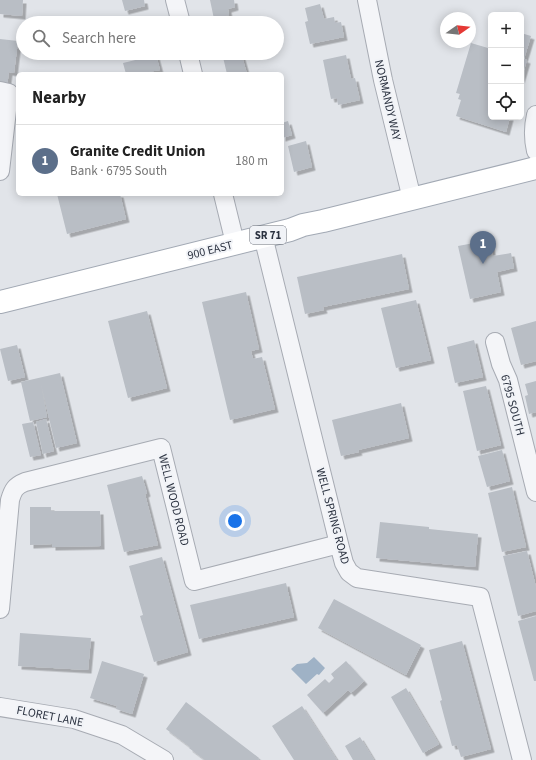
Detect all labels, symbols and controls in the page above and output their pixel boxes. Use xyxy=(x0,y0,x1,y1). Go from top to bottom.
north arrow xyxy=(440,12,476,48)
map controls xyxy=(488,12,524,120)
button: + xyxy=(488,12,524,48)
search box xyxy=(16,16,284,60)
icon: search xyxy=(30,27,52,49)
text: Search here xyxy=(62,28,136,49)
button: − xyxy=(488,48,524,84)
street label: NORMANDY WAY xyxy=(370,58,405,142)
button: locate xyxy=(488,84,524,120)
text: Nearby xyxy=(32,86,86,110)
text: Granite Credit Union xyxy=(70,141,205,162)
text: 1 xyxy=(42,152,48,170)
text: 180 m xyxy=(235,152,268,170)
text: Bank · 6795 South xyxy=(70,162,167,180)
road number: SR 71 xyxy=(250,226,286,244)
pin: 1 xyxy=(470,231,496,264)
street label: 900 EAST xyxy=(186,237,235,264)
street label: 6795 SOUTH xyxy=(496,373,529,438)
street label: WELL WOOD ROAD xyxy=(154,453,193,548)
street label: WELL SPRING ROAD xyxy=(311,466,354,566)
your location xyxy=(225,511,245,531)
street label: FLORET LANE xyxy=(15,702,85,731)

